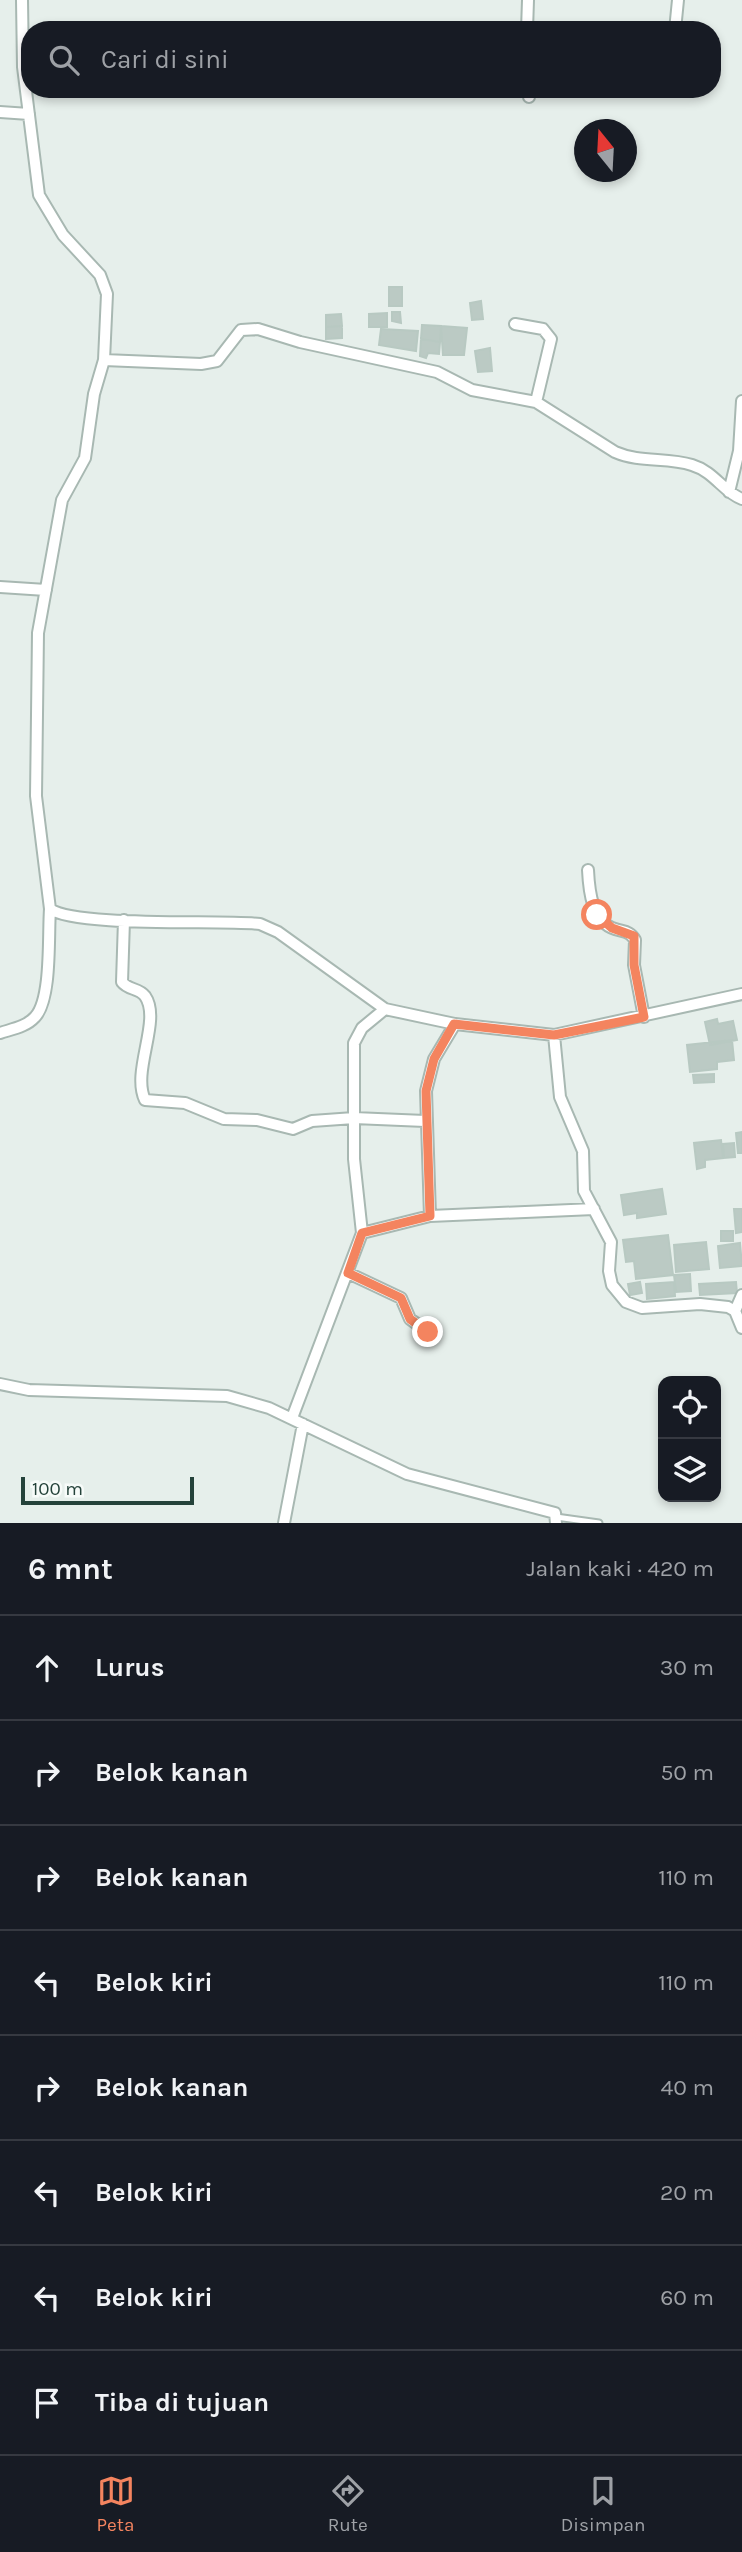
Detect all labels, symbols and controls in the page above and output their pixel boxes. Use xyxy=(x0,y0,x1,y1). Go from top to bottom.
search box xyxy=(21,21,721,98)
icon: search xyxy=(45,41,83,79)
text: Cari di sini xyxy=(101,44,229,75)
north arrow xyxy=(574,119,637,182)
route start xyxy=(581,899,612,930)
route end xyxy=(412,1316,443,1347)
map controls xyxy=(658,1376,721,1502)
button: locate xyxy=(658,1376,721,1439)
button: layers xyxy=(658,1439,721,1502)
scale bar xyxy=(21,1474,194,1506)
text: 100 m xyxy=(32,1478,83,1500)
text: 6 mnt xyxy=(28,1551,113,1587)
text: Jalan kaki · 420 m xyxy=(526,1555,714,1582)
icon: ahead xyxy=(28,1649,66,1687)
text: Lurus xyxy=(95,1652,164,1683)
text: 30 m xyxy=(660,1654,714,1681)
icon: right xyxy=(28,1754,66,1792)
text: Belok kanan xyxy=(95,1757,248,1788)
text: 50 m xyxy=(660,1759,714,1786)
icon: right xyxy=(28,1859,66,1897)
text: Belok kanan xyxy=(95,1862,248,1893)
text: 110 m xyxy=(658,1864,714,1891)
icon: left xyxy=(28,1964,66,2002)
text: Belok kiri xyxy=(95,1967,213,1998)
text: 110 m xyxy=(658,1969,714,1996)
icon: right xyxy=(28,2069,66,2107)
text: Belok kanan xyxy=(95,2072,248,2103)
text: 40 m xyxy=(661,2074,714,2101)
icon: left xyxy=(28,2174,66,2212)
text: Belok kiri xyxy=(95,2177,213,2208)
text: 20 m xyxy=(660,2179,714,2206)
icon: left xyxy=(28,2279,66,2317)
text: Belok kiri xyxy=(95,2282,213,2313)
text: 60 m xyxy=(660,2284,714,2311)
icon: arrive xyxy=(28,2384,66,2422)
text: Tiba di tujuan xyxy=(95,2387,269,2418)
tab: Peta xyxy=(97,2472,135,2536)
tab: Rute xyxy=(328,2472,368,2536)
tab: Disimpan xyxy=(561,2472,645,2536)

